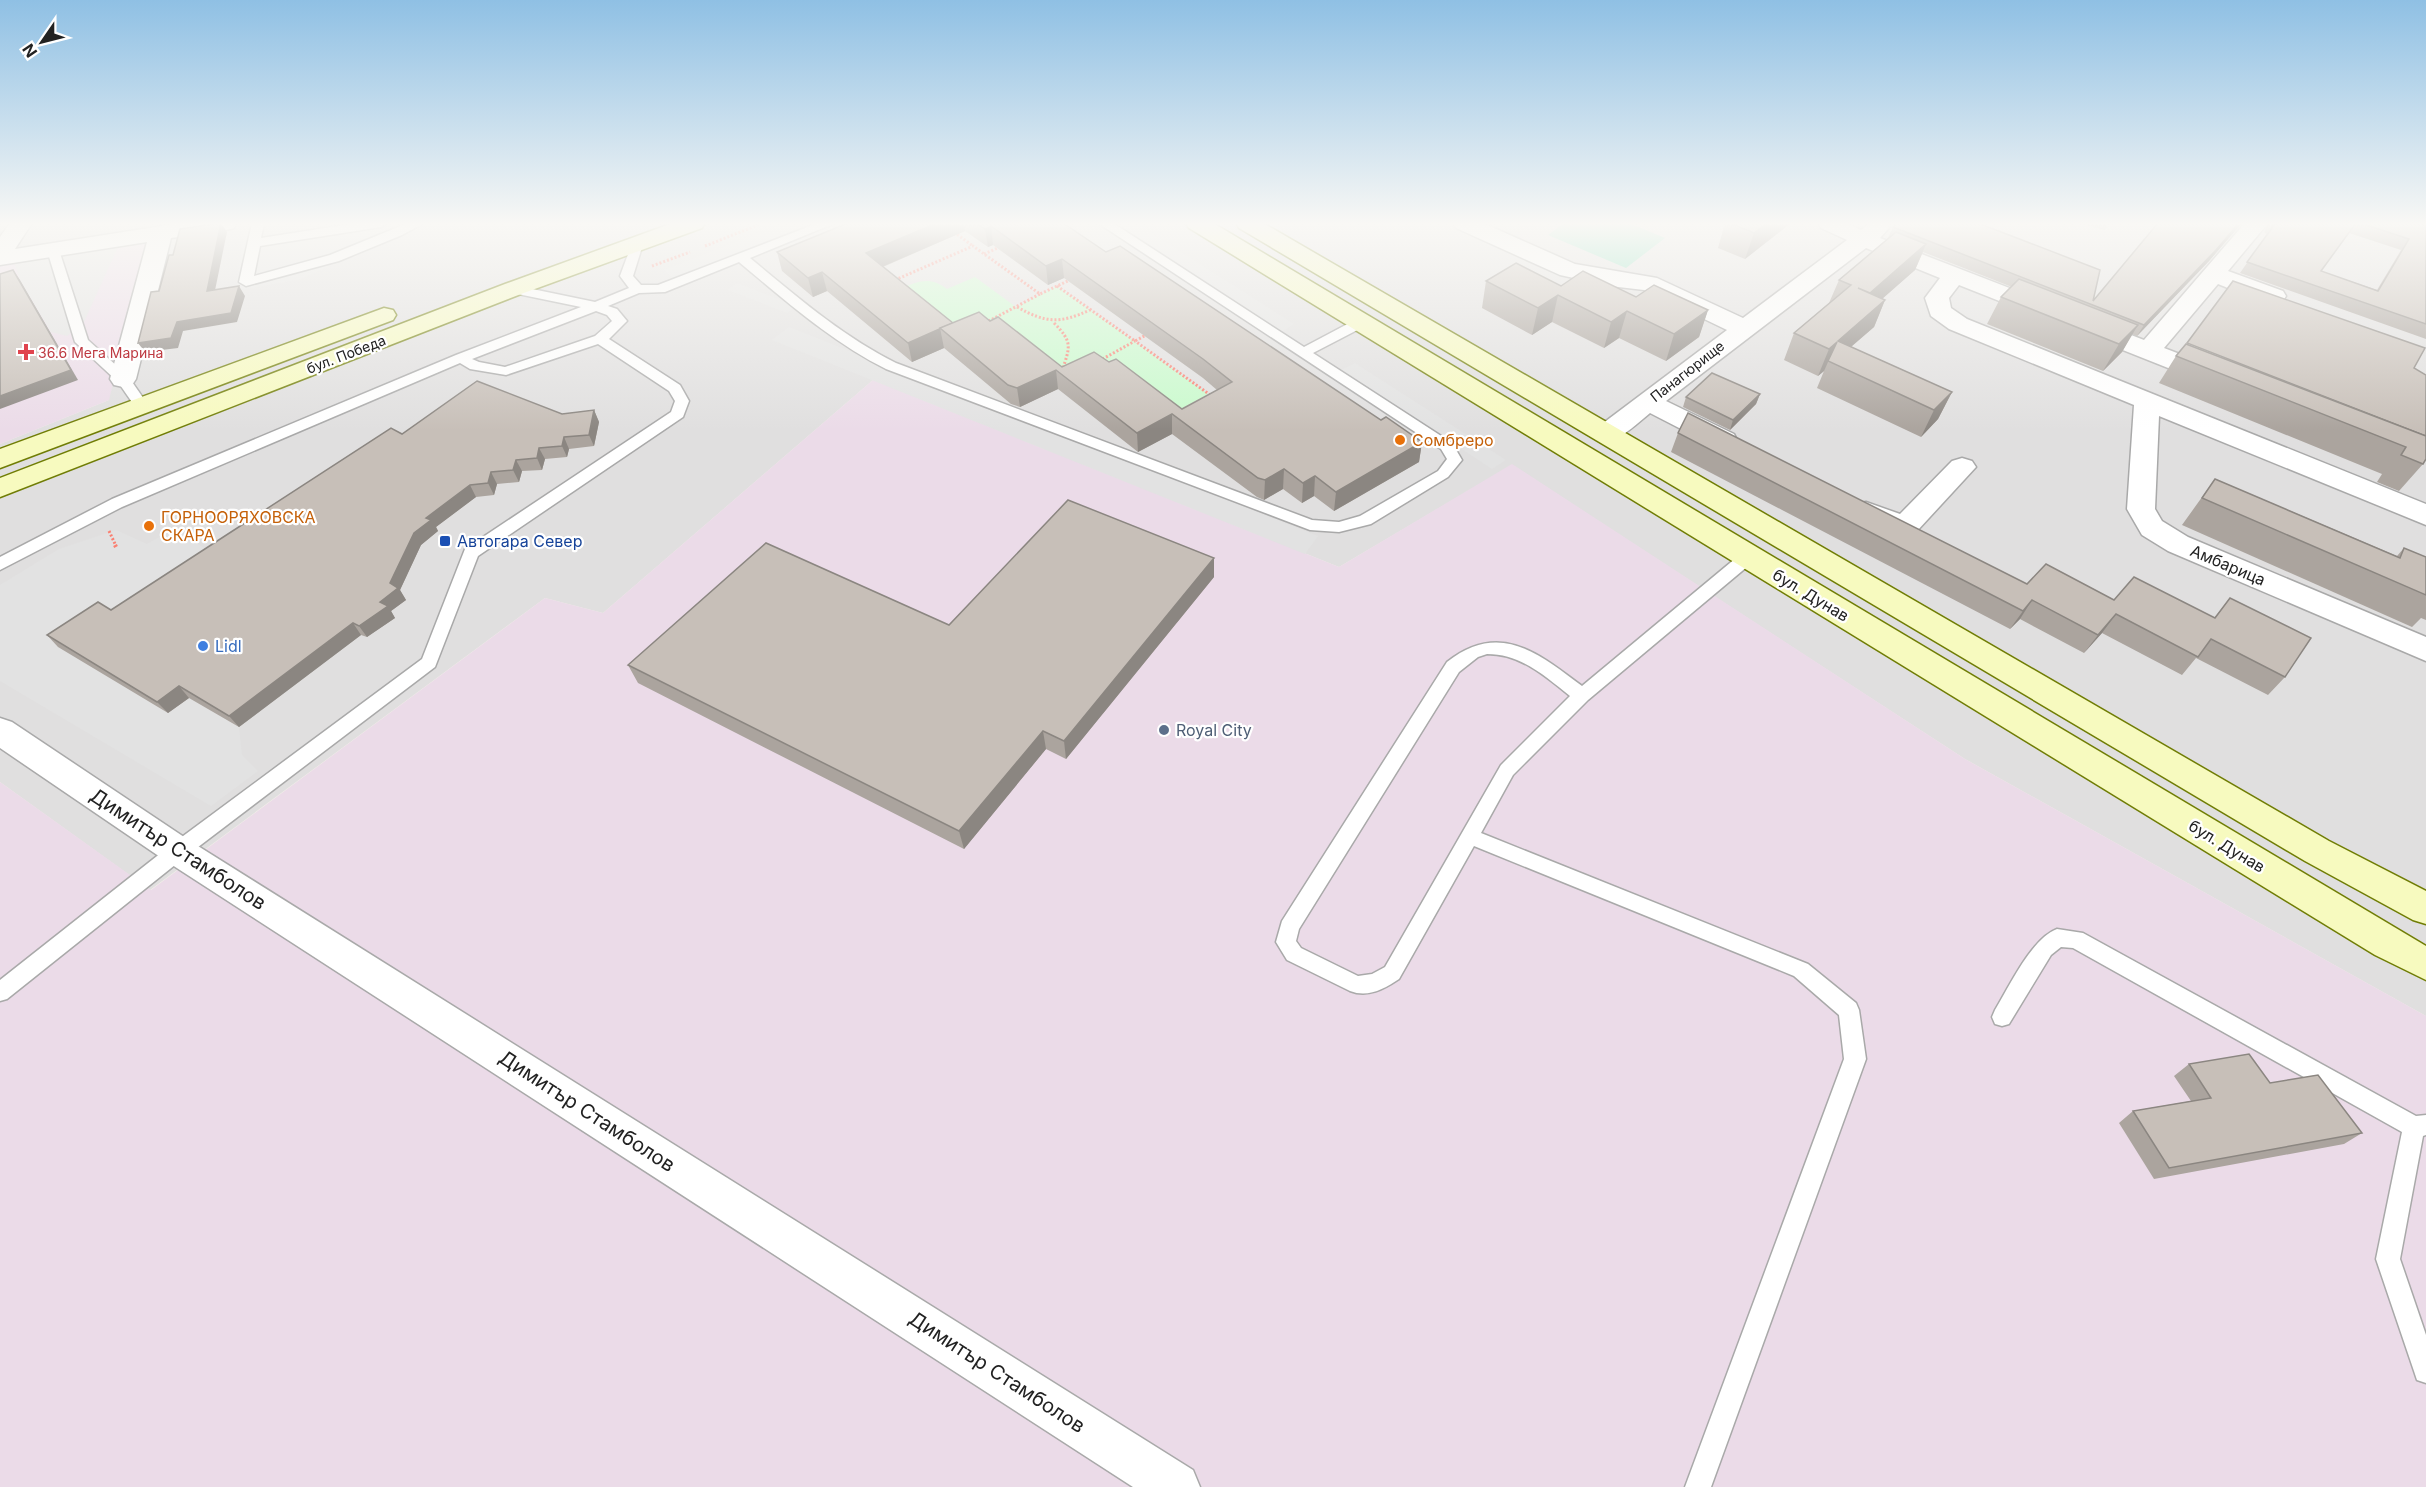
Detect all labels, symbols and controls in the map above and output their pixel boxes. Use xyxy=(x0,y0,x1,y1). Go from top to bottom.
north arrow xyxy=(12,12,72,72)
text: N xyxy=(18,40,41,61)
street label: бул. Победа xyxy=(304,331,388,377)
street label: Панагюрище xyxy=(1647,337,1727,405)
place label: 36.6 Мега Марина xyxy=(38,344,163,361)
marker: 36.6 Мега Марина xyxy=(19,345,33,359)
place label: Сомбреро xyxy=(1412,430,1494,450)
marker: Сомбреро xyxy=(1393,433,1407,447)
place label: ГОРНООРЯХОВСКА СКАРА xyxy=(161,507,316,545)
marker: ГОРНООРЯХОВСКА СКАРА xyxy=(142,519,156,533)
place label: Автогара Север xyxy=(457,531,582,551)
marker: Автогара Север xyxy=(438,534,452,548)
street label: Амбарица xyxy=(2187,540,2269,590)
street label: бул. Дунав xyxy=(1769,564,1853,626)
place label: Lidl xyxy=(215,636,242,656)
marker: Lidl xyxy=(196,639,210,653)
place label: Royal City xyxy=(1176,720,1252,740)
marker: Royal City xyxy=(1157,723,1171,737)
street label: Димитър Стамболов xyxy=(86,783,270,915)
street label: бул. Дунав xyxy=(2185,815,2269,877)
street label: Димитър Стамболов xyxy=(495,1045,679,1177)
street label: Димитър Стамболов xyxy=(905,1306,1089,1438)

